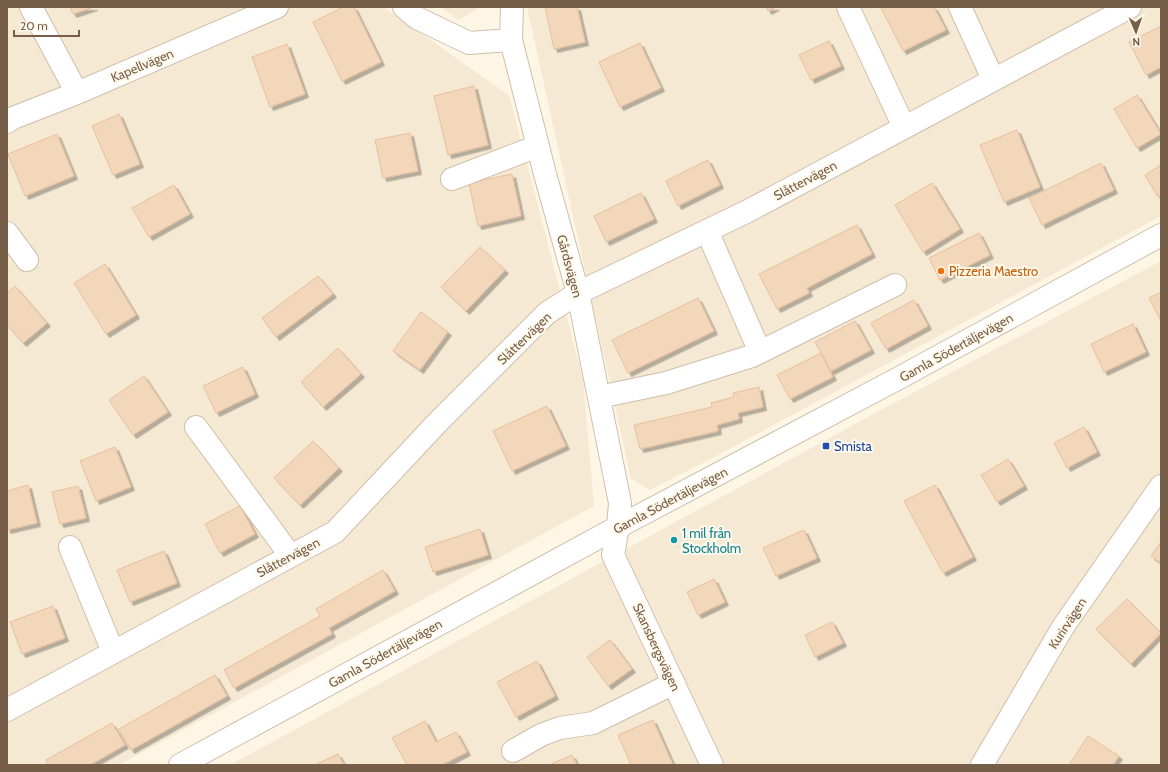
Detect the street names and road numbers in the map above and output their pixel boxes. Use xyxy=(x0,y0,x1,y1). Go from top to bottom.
street label: Kapellvägen xyxy=(108,45,176,85)
street label: Slåttervägen xyxy=(771,157,839,203)
street label: Gårdsvägen xyxy=(554,233,586,299)
street label: Slåttervägen xyxy=(494,308,554,368)
street label: Gamla Södertäljevägen xyxy=(896,309,1016,386)
street label: Gamla Södertäljevägen xyxy=(610,463,730,538)
street label: Slåttervägen xyxy=(254,534,322,580)
street label: Kurirvägen xyxy=(1045,594,1089,652)
street label: Skansbergsvägen xyxy=(630,601,684,693)
street label: Gamla Södertäljevägen xyxy=(325,615,445,692)

